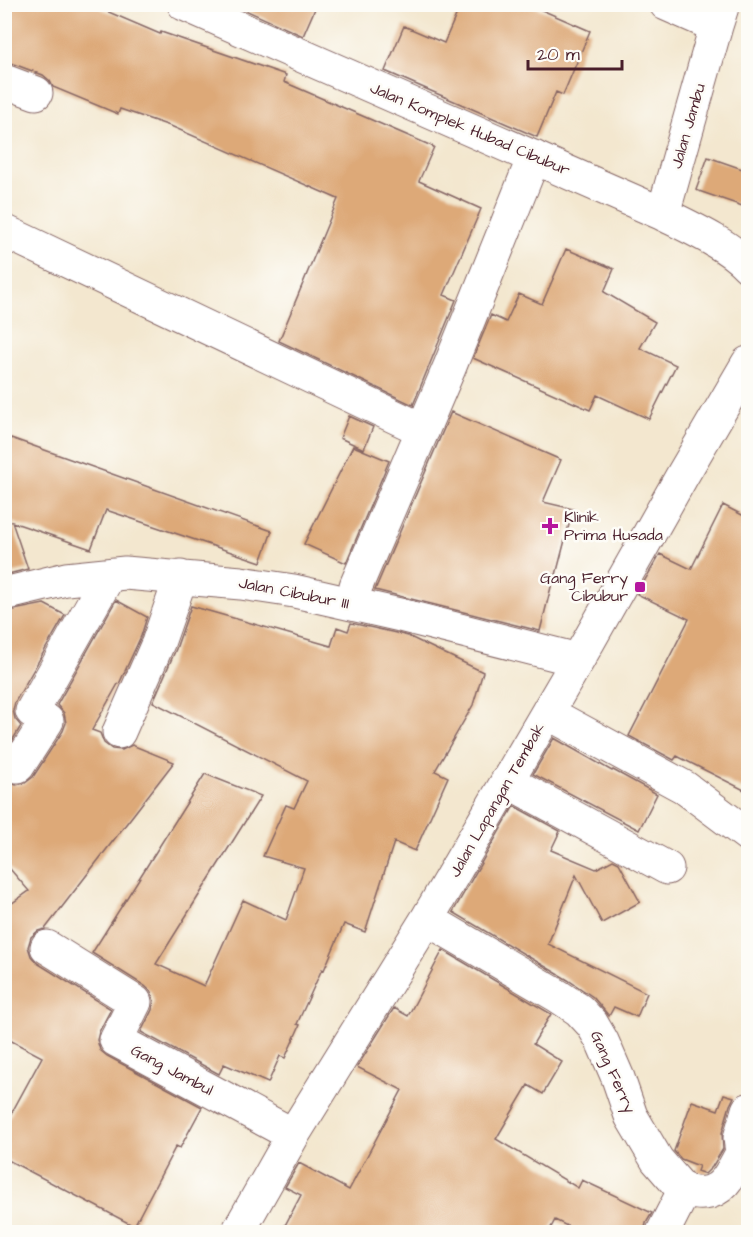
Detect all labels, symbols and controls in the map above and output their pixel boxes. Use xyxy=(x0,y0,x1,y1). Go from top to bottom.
scale bar xyxy=(528,33,622,71)
text: 20 m xyxy=(537,42,580,67)
street label: Jalan Komplek Hubad Cibubur xyxy=(367,77,574,181)
street label: Jalan Jambu xyxy=(665,81,711,171)
place label: Klinik Prima Husada xyxy=(564,506,663,546)
marker: Klinik Prima Husada xyxy=(541,517,559,535)
place label: Gang Ferry Cibubur xyxy=(540,567,628,607)
street label: Jalan Cibubur III xyxy=(237,572,351,614)
marker: Gang Ferry Cibubur xyxy=(633,580,647,594)
street label: Jalan Lapangan Tembak xyxy=(444,719,551,882)
street label: Gang Ferry xyxy=(584,1027,641,1117)
street label: Gang Jambul xyxy=(126,1039,217,1102)

